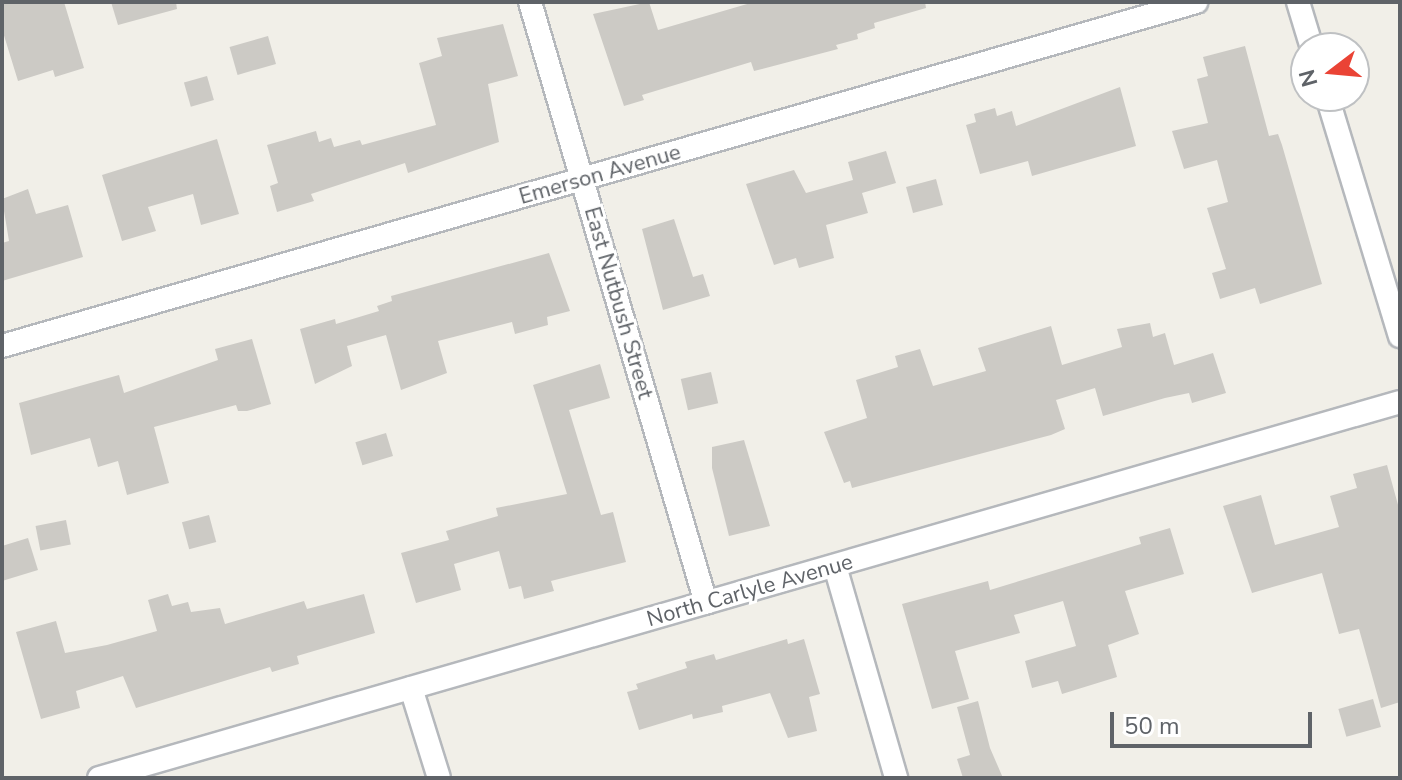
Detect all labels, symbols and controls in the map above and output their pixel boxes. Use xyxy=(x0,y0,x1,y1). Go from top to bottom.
north arrow xyxy=(1290,32,1370,112)
text: N xyxy=(1292,66,1326,90)
street label: Emerson Avenue xyxy=(516,139,684,211)
street label: East Nutbush Street xyxy=(578,204,658,402)
street label: North Carlyle Avenue xyxy=(644,549,856,633)
scale bar xyxy=(1114,696,1316,746)
text: 50 m xyxy=(1124,710,1180,742)

